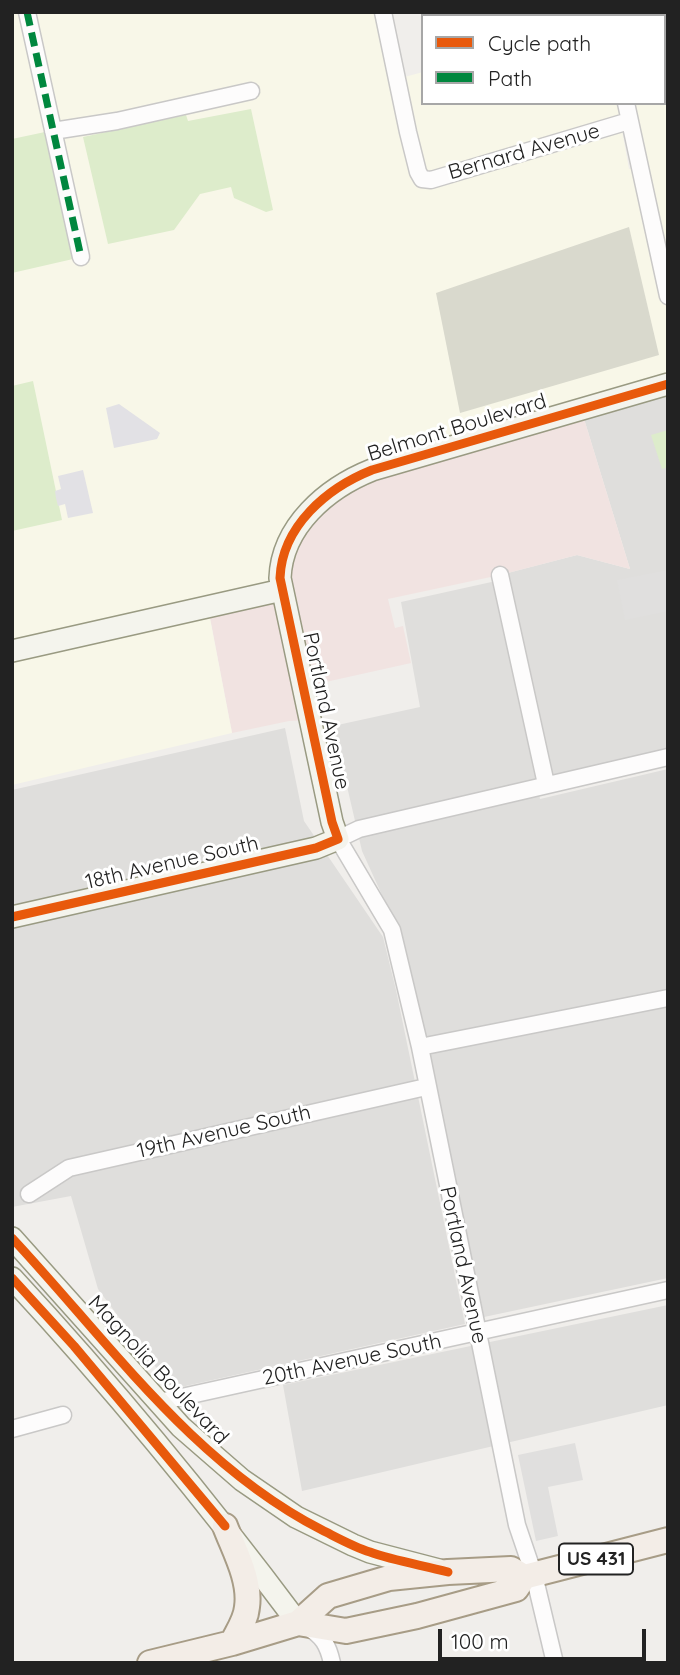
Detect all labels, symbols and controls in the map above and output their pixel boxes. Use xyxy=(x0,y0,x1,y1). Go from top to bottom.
legend xyxy=(421,14,666,105)
text: Cycle path xyxy=(488,30,591,56)
text: Path xyxy=(488,65,532,91)
street label: Bernard Avenue xyxy=(445,118,603,186)
street label: Belmont Boulevard xyxy=(364,389,550,467)
street label: Portland Avenue xyxy=(297,630,355,792)
street label: 18th Avenue South xyxy=(83,831,261,895)
street label: 19th Avenue South xyxy=(135,1100,313,1164)
street label: Portland Avenue xyxy=(434,1184,492,1346)
street label: Magnolia Boulevard xyxy=(82,1290,234,1450)
street label: 20th Avenue South xyxy=(260,1329,444,1391)
road number: US 431 xyxy=(559,1544,633,1574)
scale bar xyxy=(442,1616,650,1660)
text: 100 m xyxy=(451,1628,509,1654)

